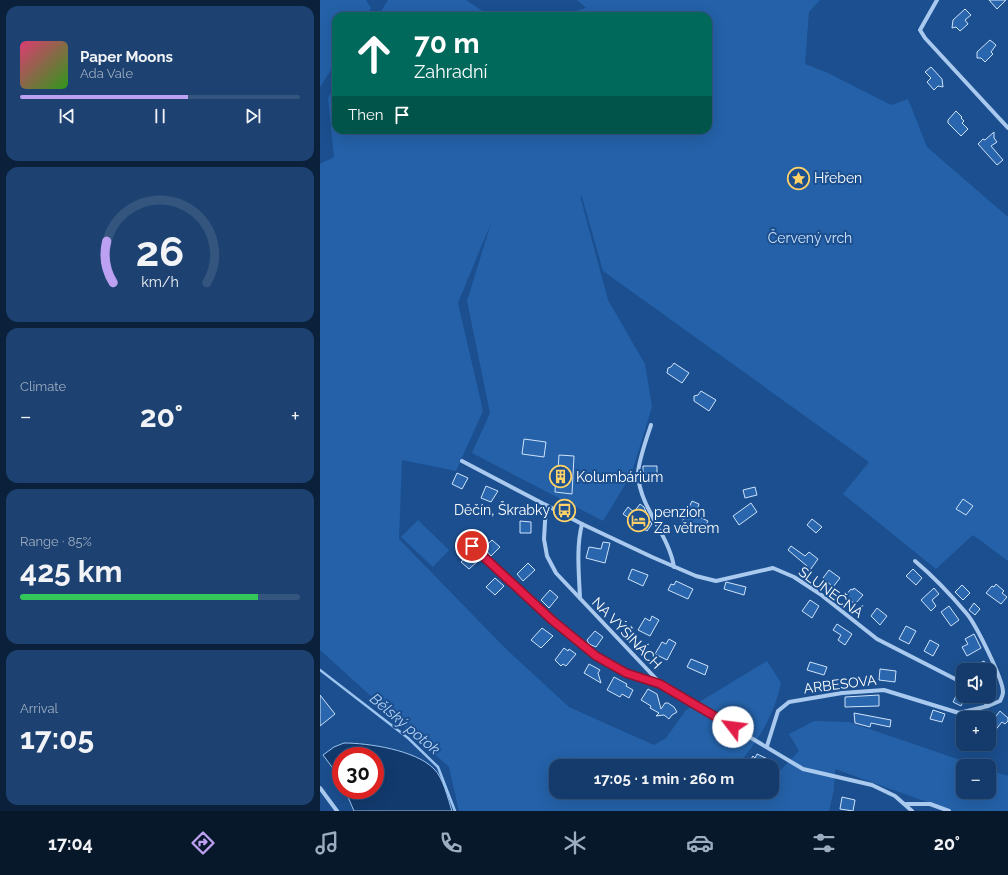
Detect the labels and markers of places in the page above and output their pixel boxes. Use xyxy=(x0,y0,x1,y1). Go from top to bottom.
place icon: Hřeben xyxy=(785,165,811,191)
place label: Hřeben xyxy=(814,170,862,186)
building icon: Kolumbárium xyxy=(547,464,573,490)
place label: Kolumbárium xyxy=(576,469,663,485)
bus stop icon: Děčín, Škrabky xyxy=(552,497,578,523)
place label: Děčín, Škrabky xyxy=(454,500,550,518)
place label: penzion Za větrem xyxy=(654,504,719,536)
hotel icon: penzion Za větrem xyxy=(625,507,651,533)
pin xyxy=(455,529,489,563)

